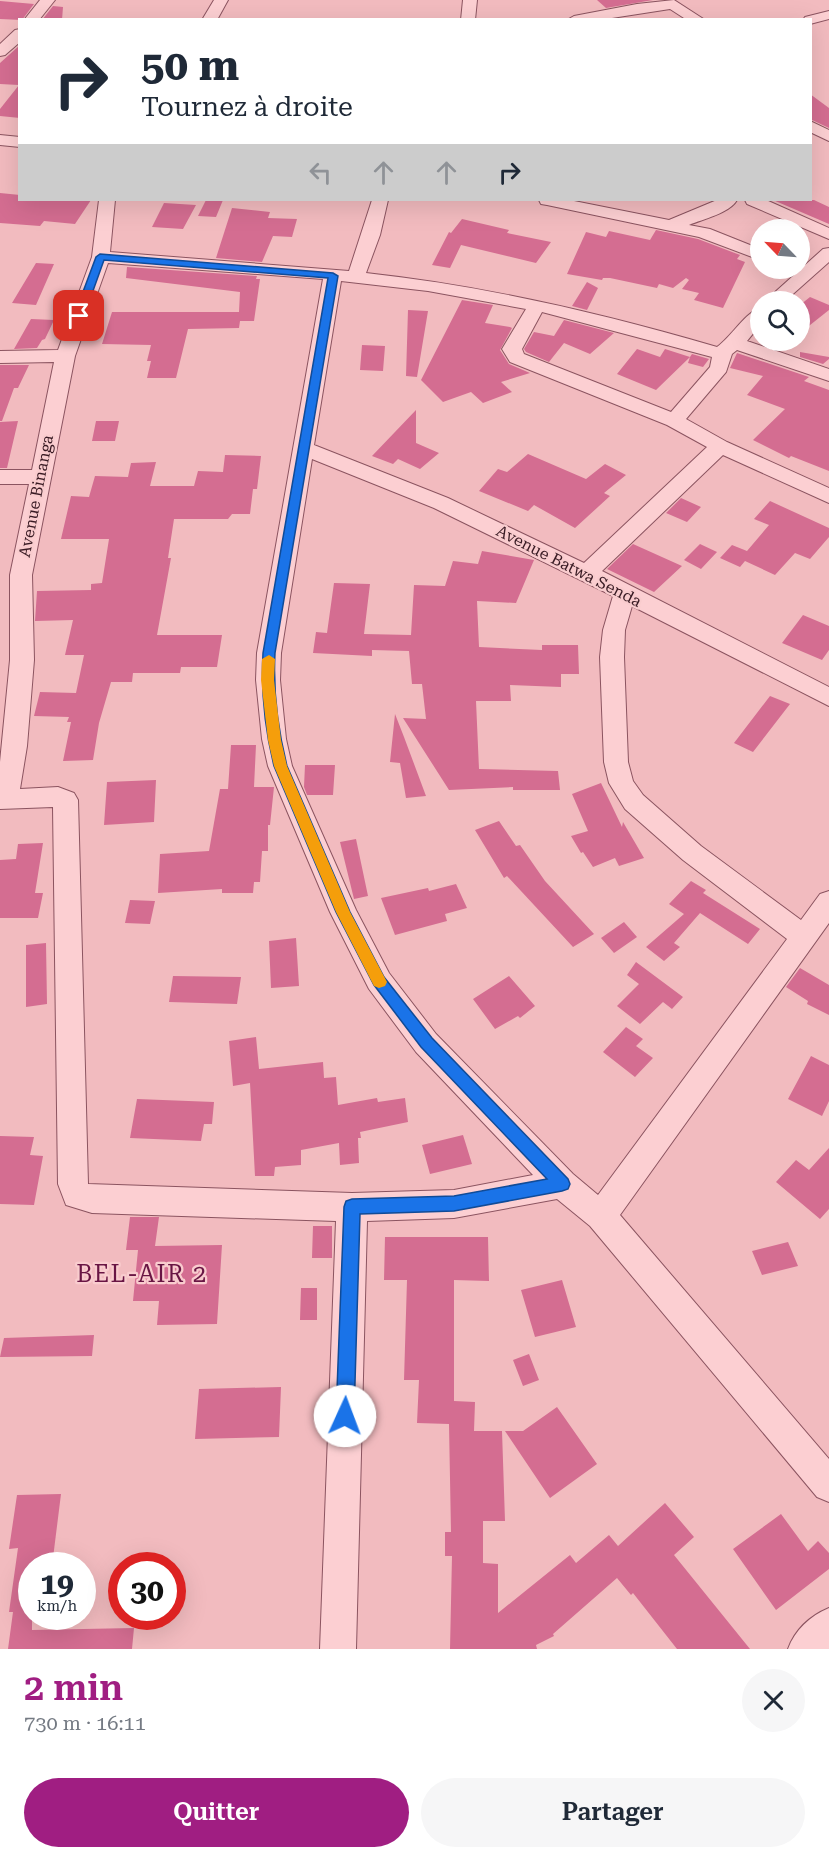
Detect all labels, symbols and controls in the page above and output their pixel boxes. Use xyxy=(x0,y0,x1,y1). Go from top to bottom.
text: 50 m xyxy=(141,41,239,90)
icon: right xyxy=(42,42,120,120)
text: Tournez à droite xyxy=(141,91,353,123)
icon: left xyxy=(304,156,337,189)
icon: ahead xyxy=(367,156,400,189)
icon: ahead xyxy=(430,156,463,189)
icon: right xyxy=(493,156,526,189)
north arrow xyxy=(750,219,810,279)
map controls xyxy=(750,219,810,351)
pin xyxy=(53,290,104,341)
button: search xyxy=(750,291,810,351)
icon: arrive xyxy=(62,299,95,332)
street label: Avenue Binanga xyxy=(15,433,57,559)
street label: Avenue Batwa Senda xyxy=(493,521,645,611)
district label: BEL-AIR 2 xyxy=(76,1260,208,1288)
position arrow xyxy=(313,1384,377,1448)
speed limit sign: 30 xyxy=(108,1552,186,1630)
text: 19 xyxy=(40,1566,74,1601)
text: km/h xyxy=(37,1597,77,1615)
text: 2 min xyxy=(24,1667,123,1709)
button: close xyxy=(742,1669,805,1732)
text: 730 m · 16:11 xyxy=(24,1711,146,1735)
button: Quitter xyxy=(24,1778,409,1847)
button: Partager xyxy=(421,1778,805,1847)

